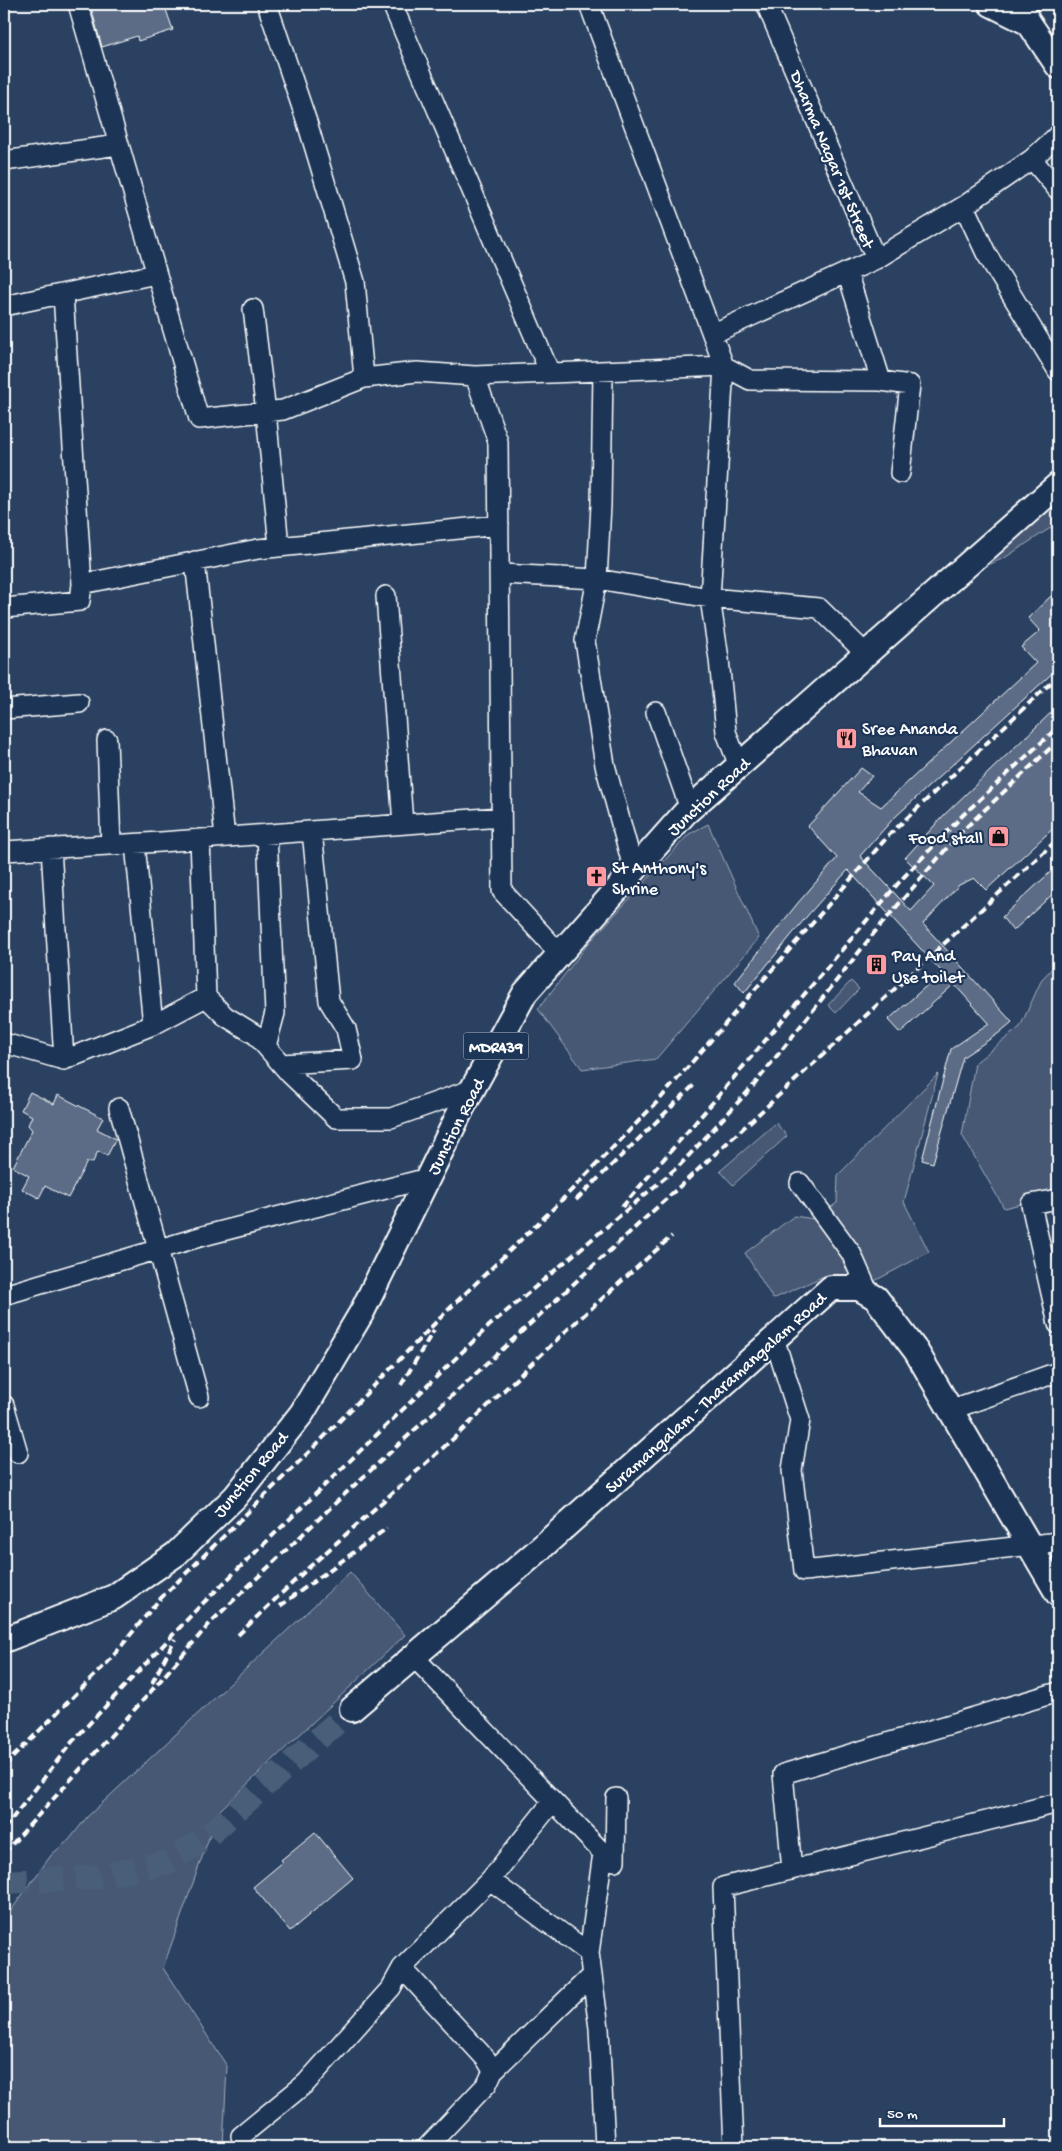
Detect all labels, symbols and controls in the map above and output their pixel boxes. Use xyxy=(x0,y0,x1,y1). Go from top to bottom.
street label: Dharma Nagar 1st Street xyxy=(783,67,878,253)
place label: Sree Ananda Bhavan xyxy=(861,720,959,762)
restaurant icon: Sree Ananda Bhavan xyxy=(834,726,858,750)
street label: Junction Road xyxy=(664,753,756,841)
shop icon: Food stall xyxy=(987,825,1011,849)
place label: Food stall xyxy=(907,829,983,850)
place label: St Anthony's Shrine xyxy=(612,859,707,901)
church icon: St Anthony's Shrine xyxy=(584,865,608,889)
place label: Pay And Use toilet xyxy=(891,947,965,989)
building icon: Pay And Use toilet xyxy=(864,953,888,977)
road number: MDR439 xyxy=(464,1032,528,1060)
street label: Junction Road xyxy=(424,1074,491,1179)
street label: Suramangalam - Tharamangalam Road xyxy=(602,1288,833,1499)
street label: Junction Road xyxy=(210,1427,295,1523)
scale bar xyxy=(880,2096,1003,2128)
text: 50 m xyxy=(887,2106,918,2124)

